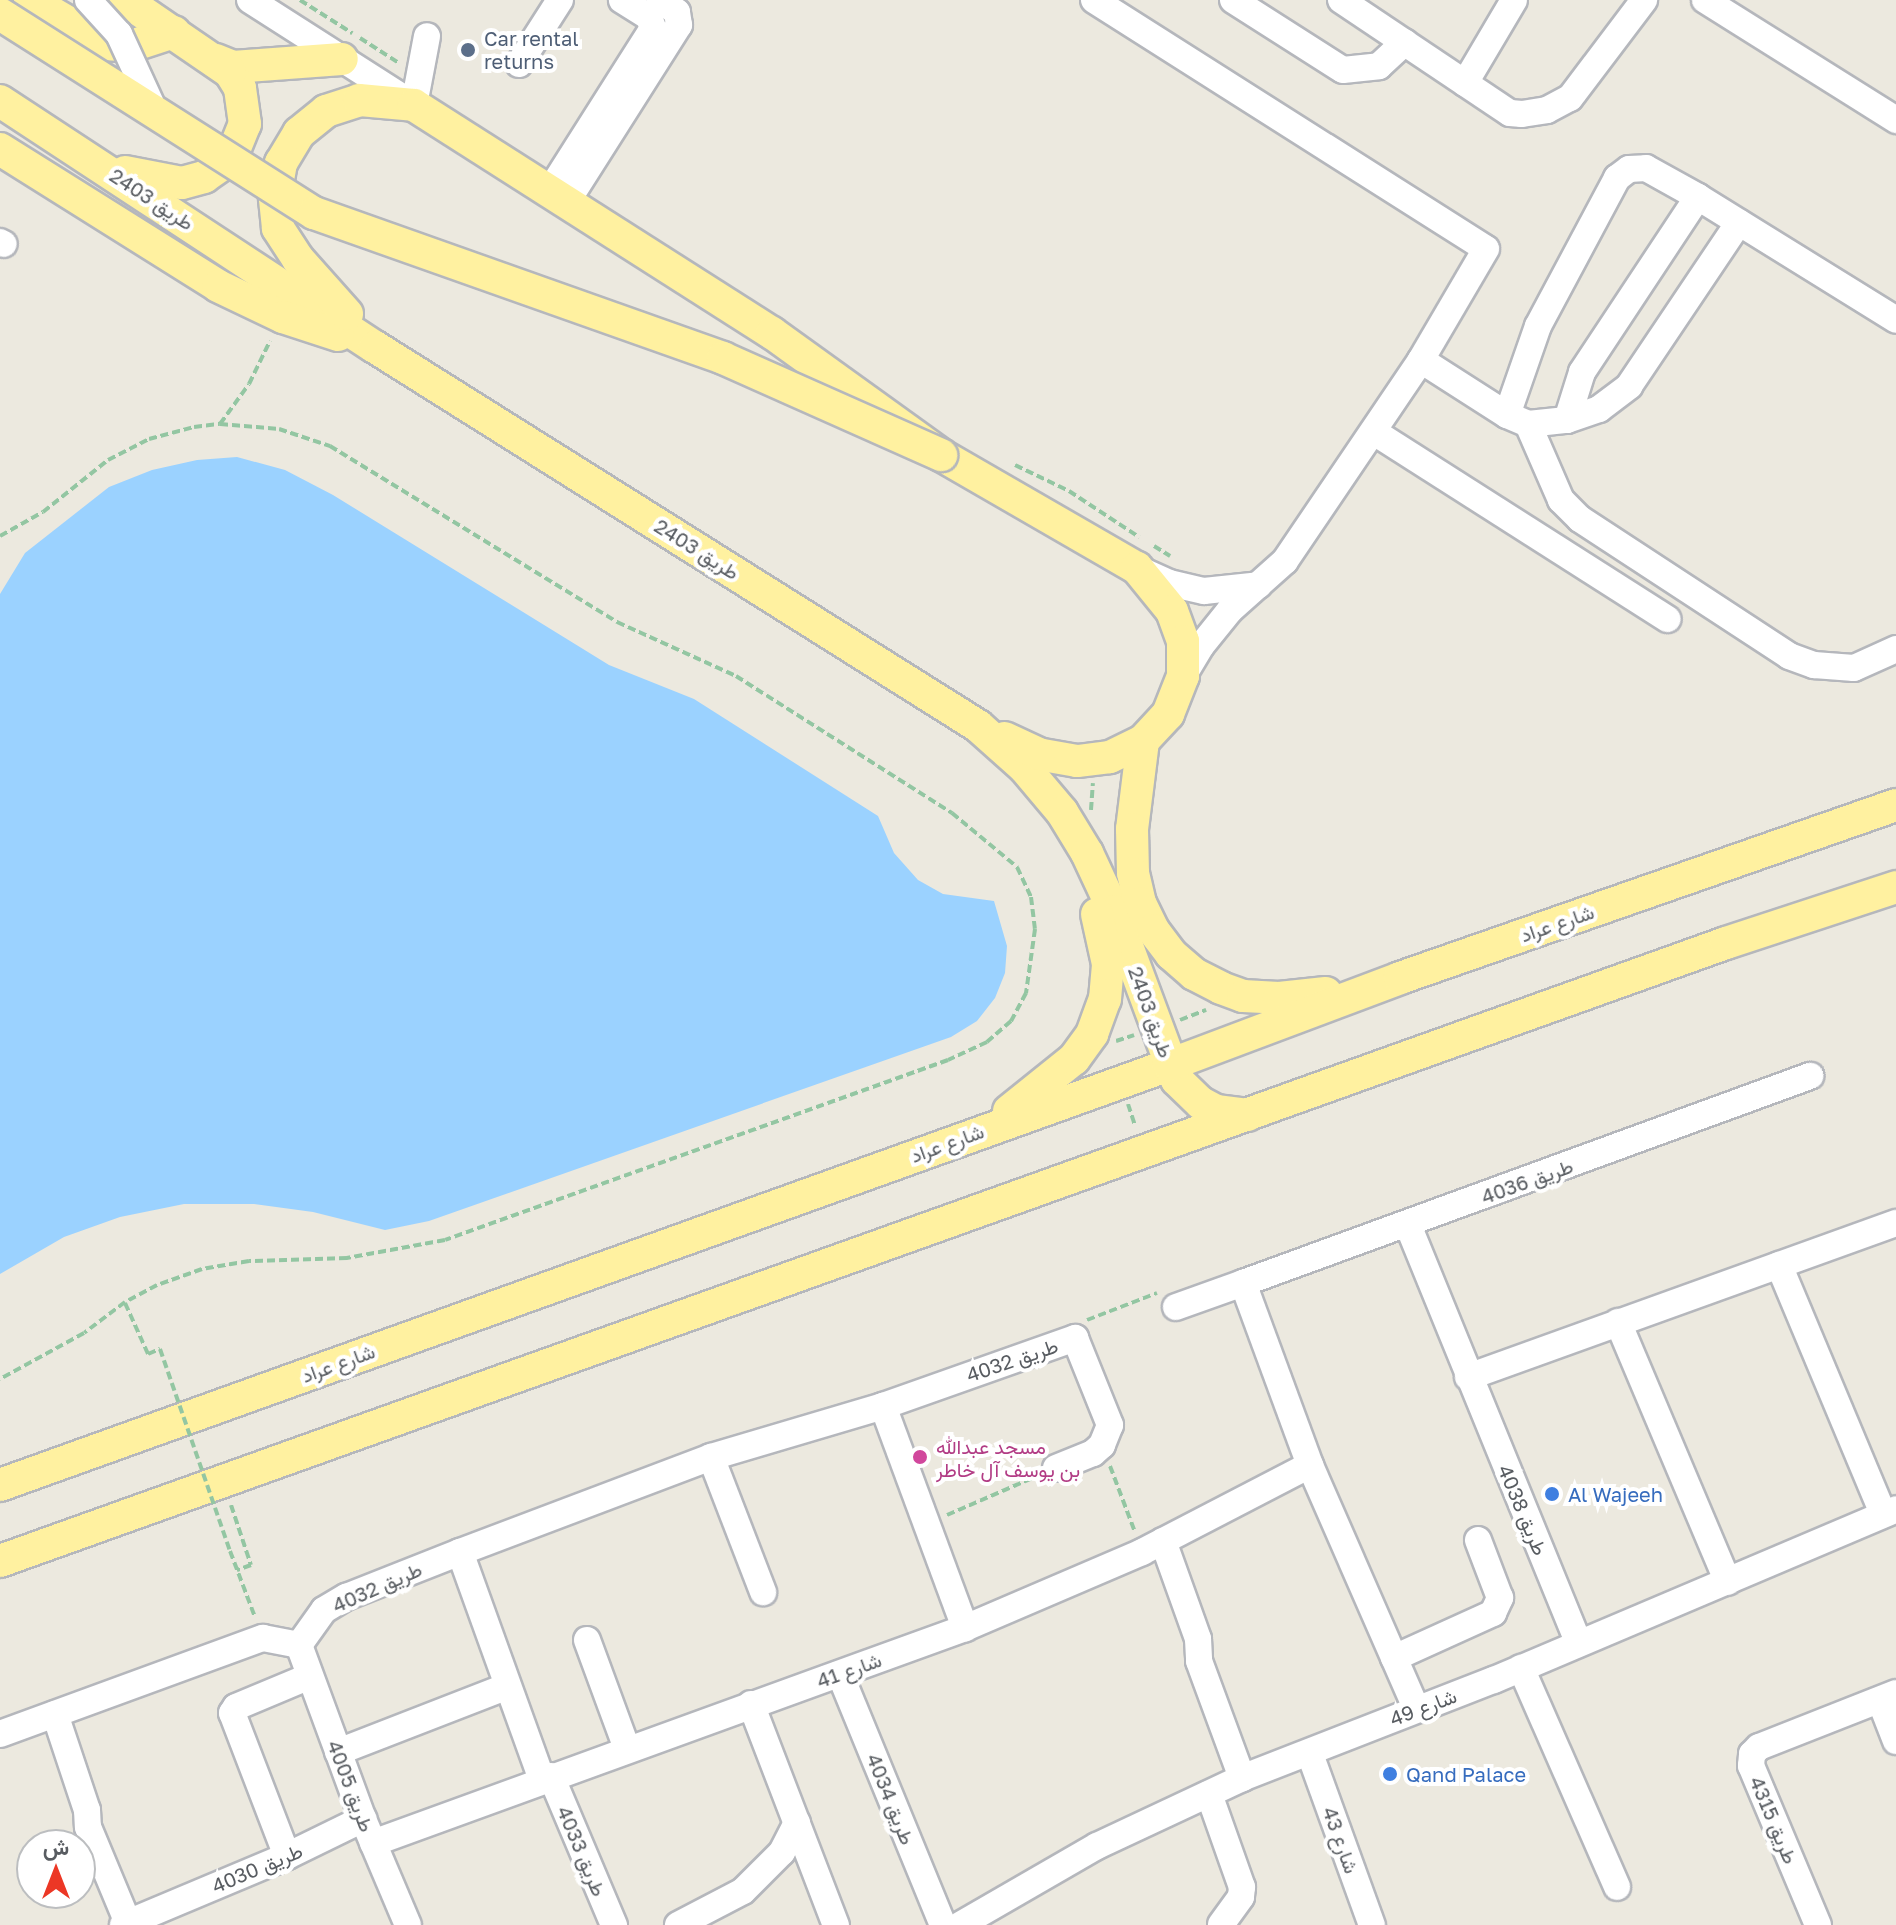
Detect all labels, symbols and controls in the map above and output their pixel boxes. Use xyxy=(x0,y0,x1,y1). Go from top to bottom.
place label: Car rental returns xyxy=(484,26,579,73)
marker: Car rental returns xyxy=(459,41,477,59)
street label: طريق 2403 xyxy=(106,163,198,235)
street label: طريق 2403 xyxy=(650,514,744,584)
street label: شارع عراد xyxy=(1517,899,1597,947)
street label: طريق 2403 xyxy=(1123,963,1179,1061)
street label: شارع عراد xyxy=(907,1119,987,1167)
street label: طريق 4036 xyxy=(1478,1153,1576,1209)
street label: طريق 4032 xyxy=(963,1333,1061,1387)
street label: شارع عراد xyxy=(298,1339,378,1387)
place label: مسجد عبدالله بن يوسف آل خاطر xyxy=(936,1434,1080,1481)
marker: مسجد عبدالله بن يوسف آل خاطر xyxy=(911,1448,929,1466)
street label: طريق 4038 xyxy=(1493,1461,1553,1559)
place label: Al Wajeeh xyxy=(1568,1482,1663,1506)
marker: Al Wajeeh xyxy=(1543,1485,1561,1503)
street label: طريق 4032 xyxy=(329,1557,425,1617)
street label: شارع 41 xyxy=(813,1647,885,1693)
street label: شارع 49 xyxy=(1386,1683,1460,1731)
street label: طريق 4005 xyxy=(323,1737,379,1835)
street label: طريق 4034 xyxy=(862,1750,920,1848)
place label: Qand Palace xyxy=(1406,1762,1526,1786)
marker: Qand Palace xyxy=(1381,1765,1399,1783)
street label: طريق 4315 xyxy=(1745,1773,1803,1867)
street label: طريق 4033 xyxy=(552,1802,612,1900)
street label: شارع 43 xyxy=(1318,1803,1364,1877)
north arrow xyxy=(16,1829,96,1909)
text: ش xyxy=(43,1833,69,1860)
street label: طريق 4030 xyxy=(208,1838,306,1898)

